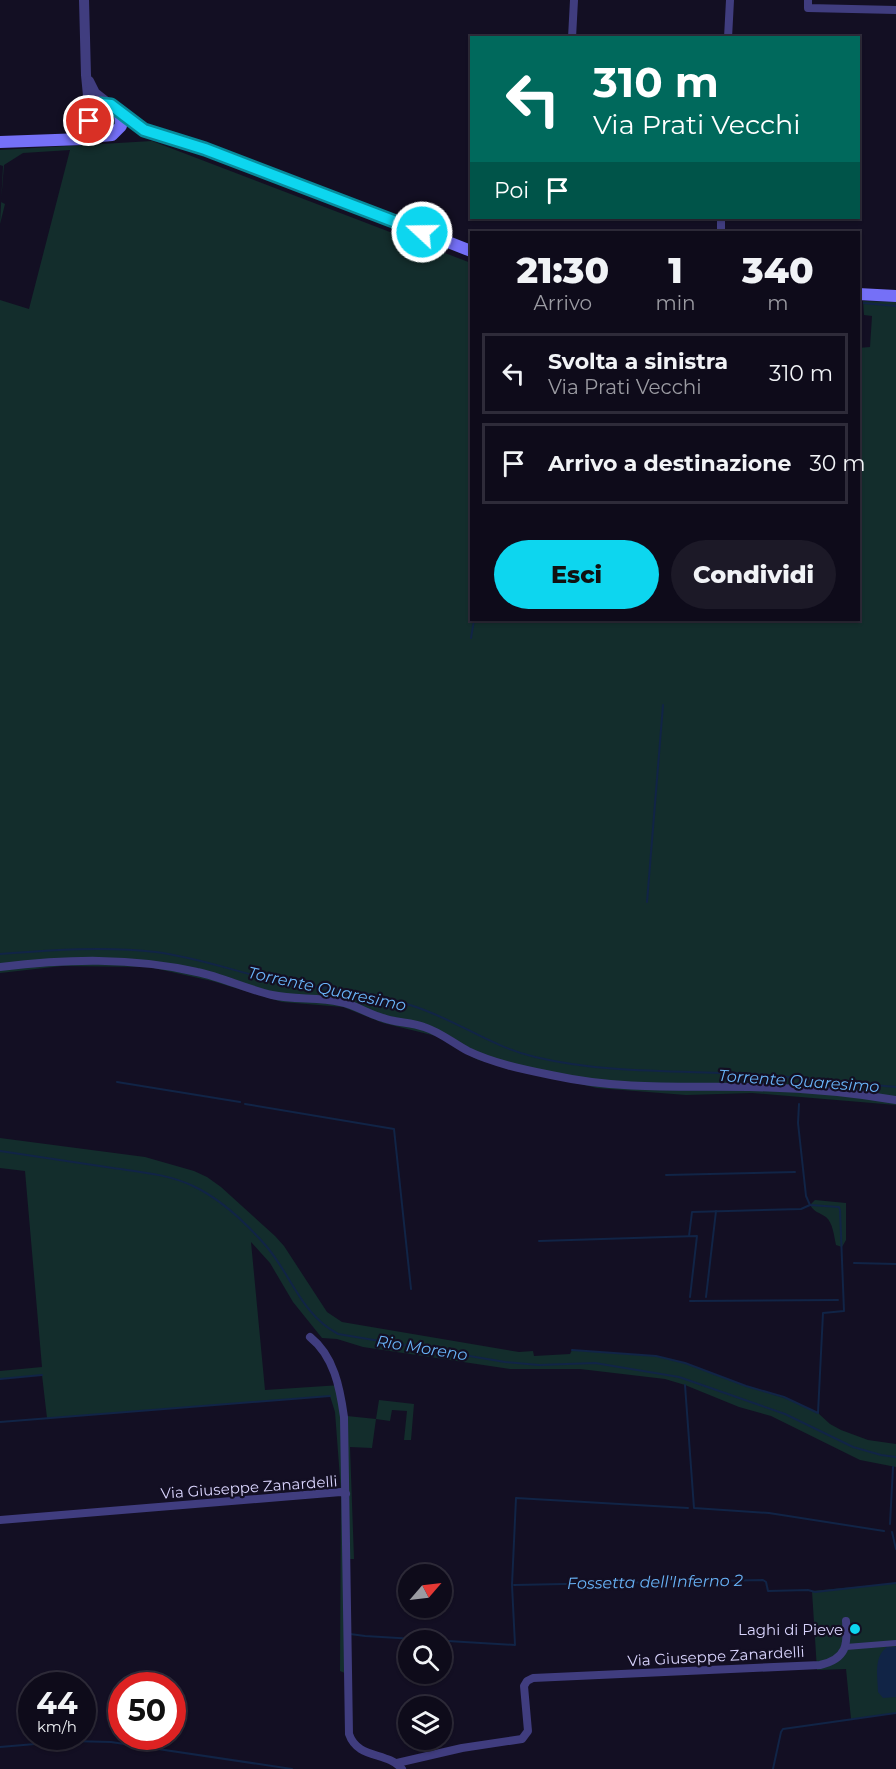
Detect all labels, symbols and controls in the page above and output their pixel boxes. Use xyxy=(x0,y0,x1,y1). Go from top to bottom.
text: 310 m xyxy=(593,56,719,108)
icon: left xyxy=(494,60,572,138)
pin xyxy=(63,95,114,146)
icon: arrive xyxy=(72,104,105,137)
text: Via Prati Vecchi xyxy=(593,108,801,141)
icon: arrive xyxy=(541,174,574,207)
text: Poi xyxy=(494,177,529,204)
position arrow xyxy=(390,200,454,264)
text: 21:30 xyxy=(516,248,609,292)
text: 1 xyxy=(668,248,683,292)
text: 340 xyxy=(742,248,814,292)
text: Arrivo xyxy=(533,291,592,315)
text: min xyxy=(655,291,696,315)
text: m xyxy=(767,291,788,315)
text: Svolta a sinistra xyxy=(548,348,728,375)
icon: left xyxy=(497,357,530,390)
text: 310 m xyxy=(769,360,833,387)
text: Via Prati Vecchi xyxy=(548,375,702,399)
icon: arrive xyxy=(497,447,530,480)
text: Arrivo a destinazione xyxy=(548,450,791,477)
text: 30 m xyxy=(809,450,866,477)
button: Esci xyxy=(494,540,659,609)
button: Condividi xyxy=(671,540,836,609)
water label: Torrente Quaresimo xyxy=(246,963,408,1015)
water label: Torrente Quaresimo xyxy=(718,1066,880,1096)
water label: Rio Moreno xyxy=(375,1331,469,1365)
street label: Via Giuseppe Zanardelli xyxy=(160,1471,338,1503)
north arrow xyxy=(398,1564,452,1618)
map controls xyxy=(398,1564,452,1750)
water label: Fossetta dell'Inferno 2 xyxy=(567,1571,743,1593)
place label: Laghi di Pieve xyxy=(738,1620,843,1639)
marker: Laghi di Pieve xyxy=(848,1622,862,1636)
button: search xyxy=(398,1630,452,1684)
street label: Via Giuseppe Zanardelli xyxy=(627,1642,805,1670)
speed limit sign: 50 xyxy=(108,1672,186,1750)
text: 44 xyxy=(36,1685,78,1722)
button: layers xyxy=(398,1696,452,1750)
text: km/h xyxy=(37,1717,77,1736)

